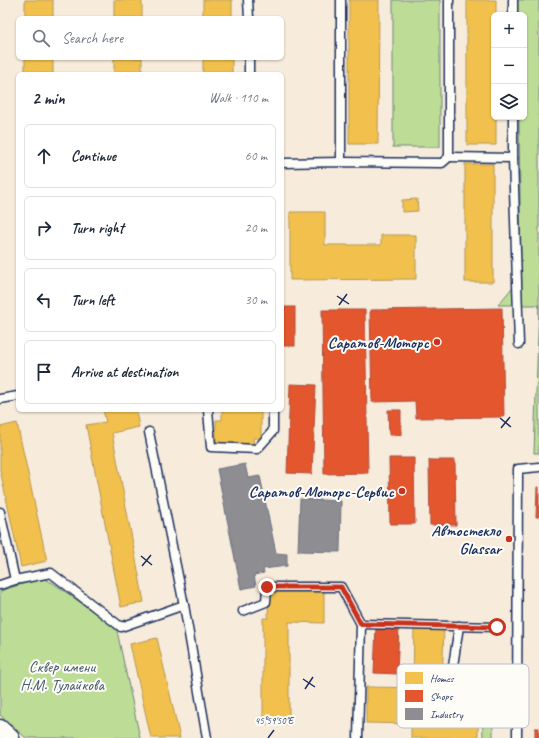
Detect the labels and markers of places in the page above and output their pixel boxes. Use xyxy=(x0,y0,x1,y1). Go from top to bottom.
place label: Саратов-Моторс xyxy=(328,333,430,353)
marker: Саратов-Моторс xyxy=(432,337,442,347)
place label: Саратов-Моторс-Сервис xyxy=(249,482,395,502)
marker: Саратов-Моторс-Сервис xyxy=(397,486,407,496)
place label: Автостекло Glassar xyxy=(431,521,503,559)
marker: Автостекло Glassar xyxy=(504,534,514,544)

